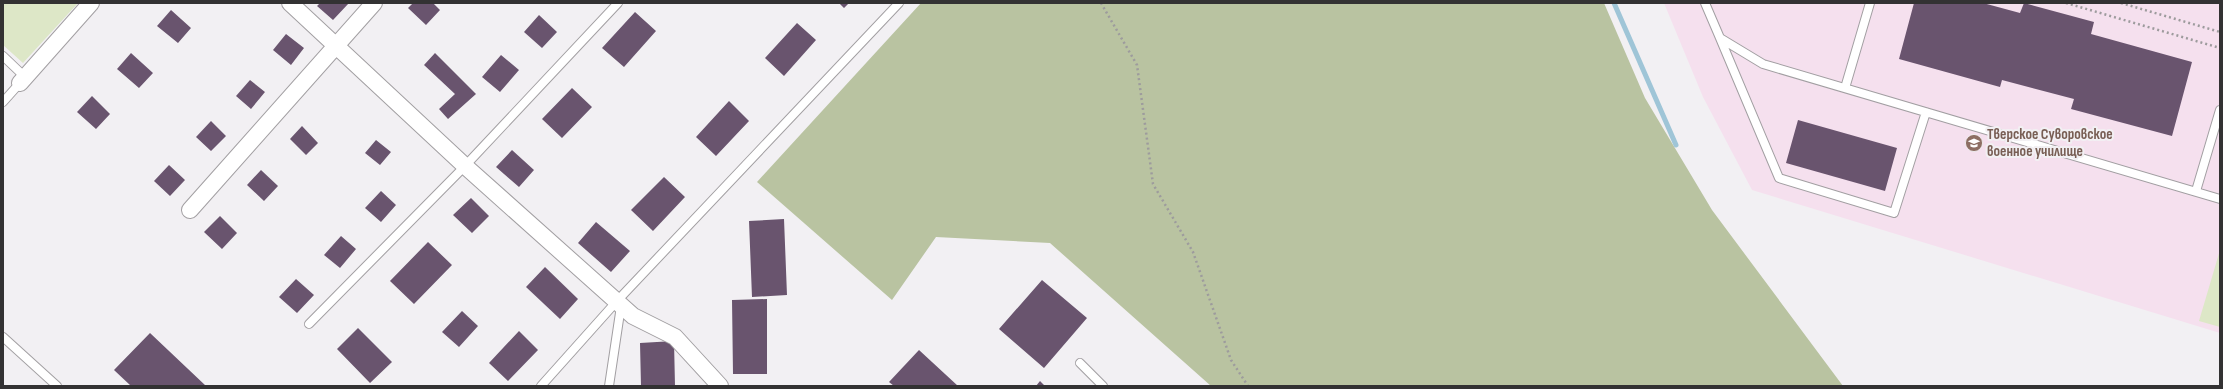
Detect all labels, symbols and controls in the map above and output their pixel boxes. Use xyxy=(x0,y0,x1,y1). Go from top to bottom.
place label: Тверское Суворовское военное училище xyxy=(1987,125,2113,161)
school or university icon: Тверское Суворовское военное училище xyxy=(1964,133,1984,153)

